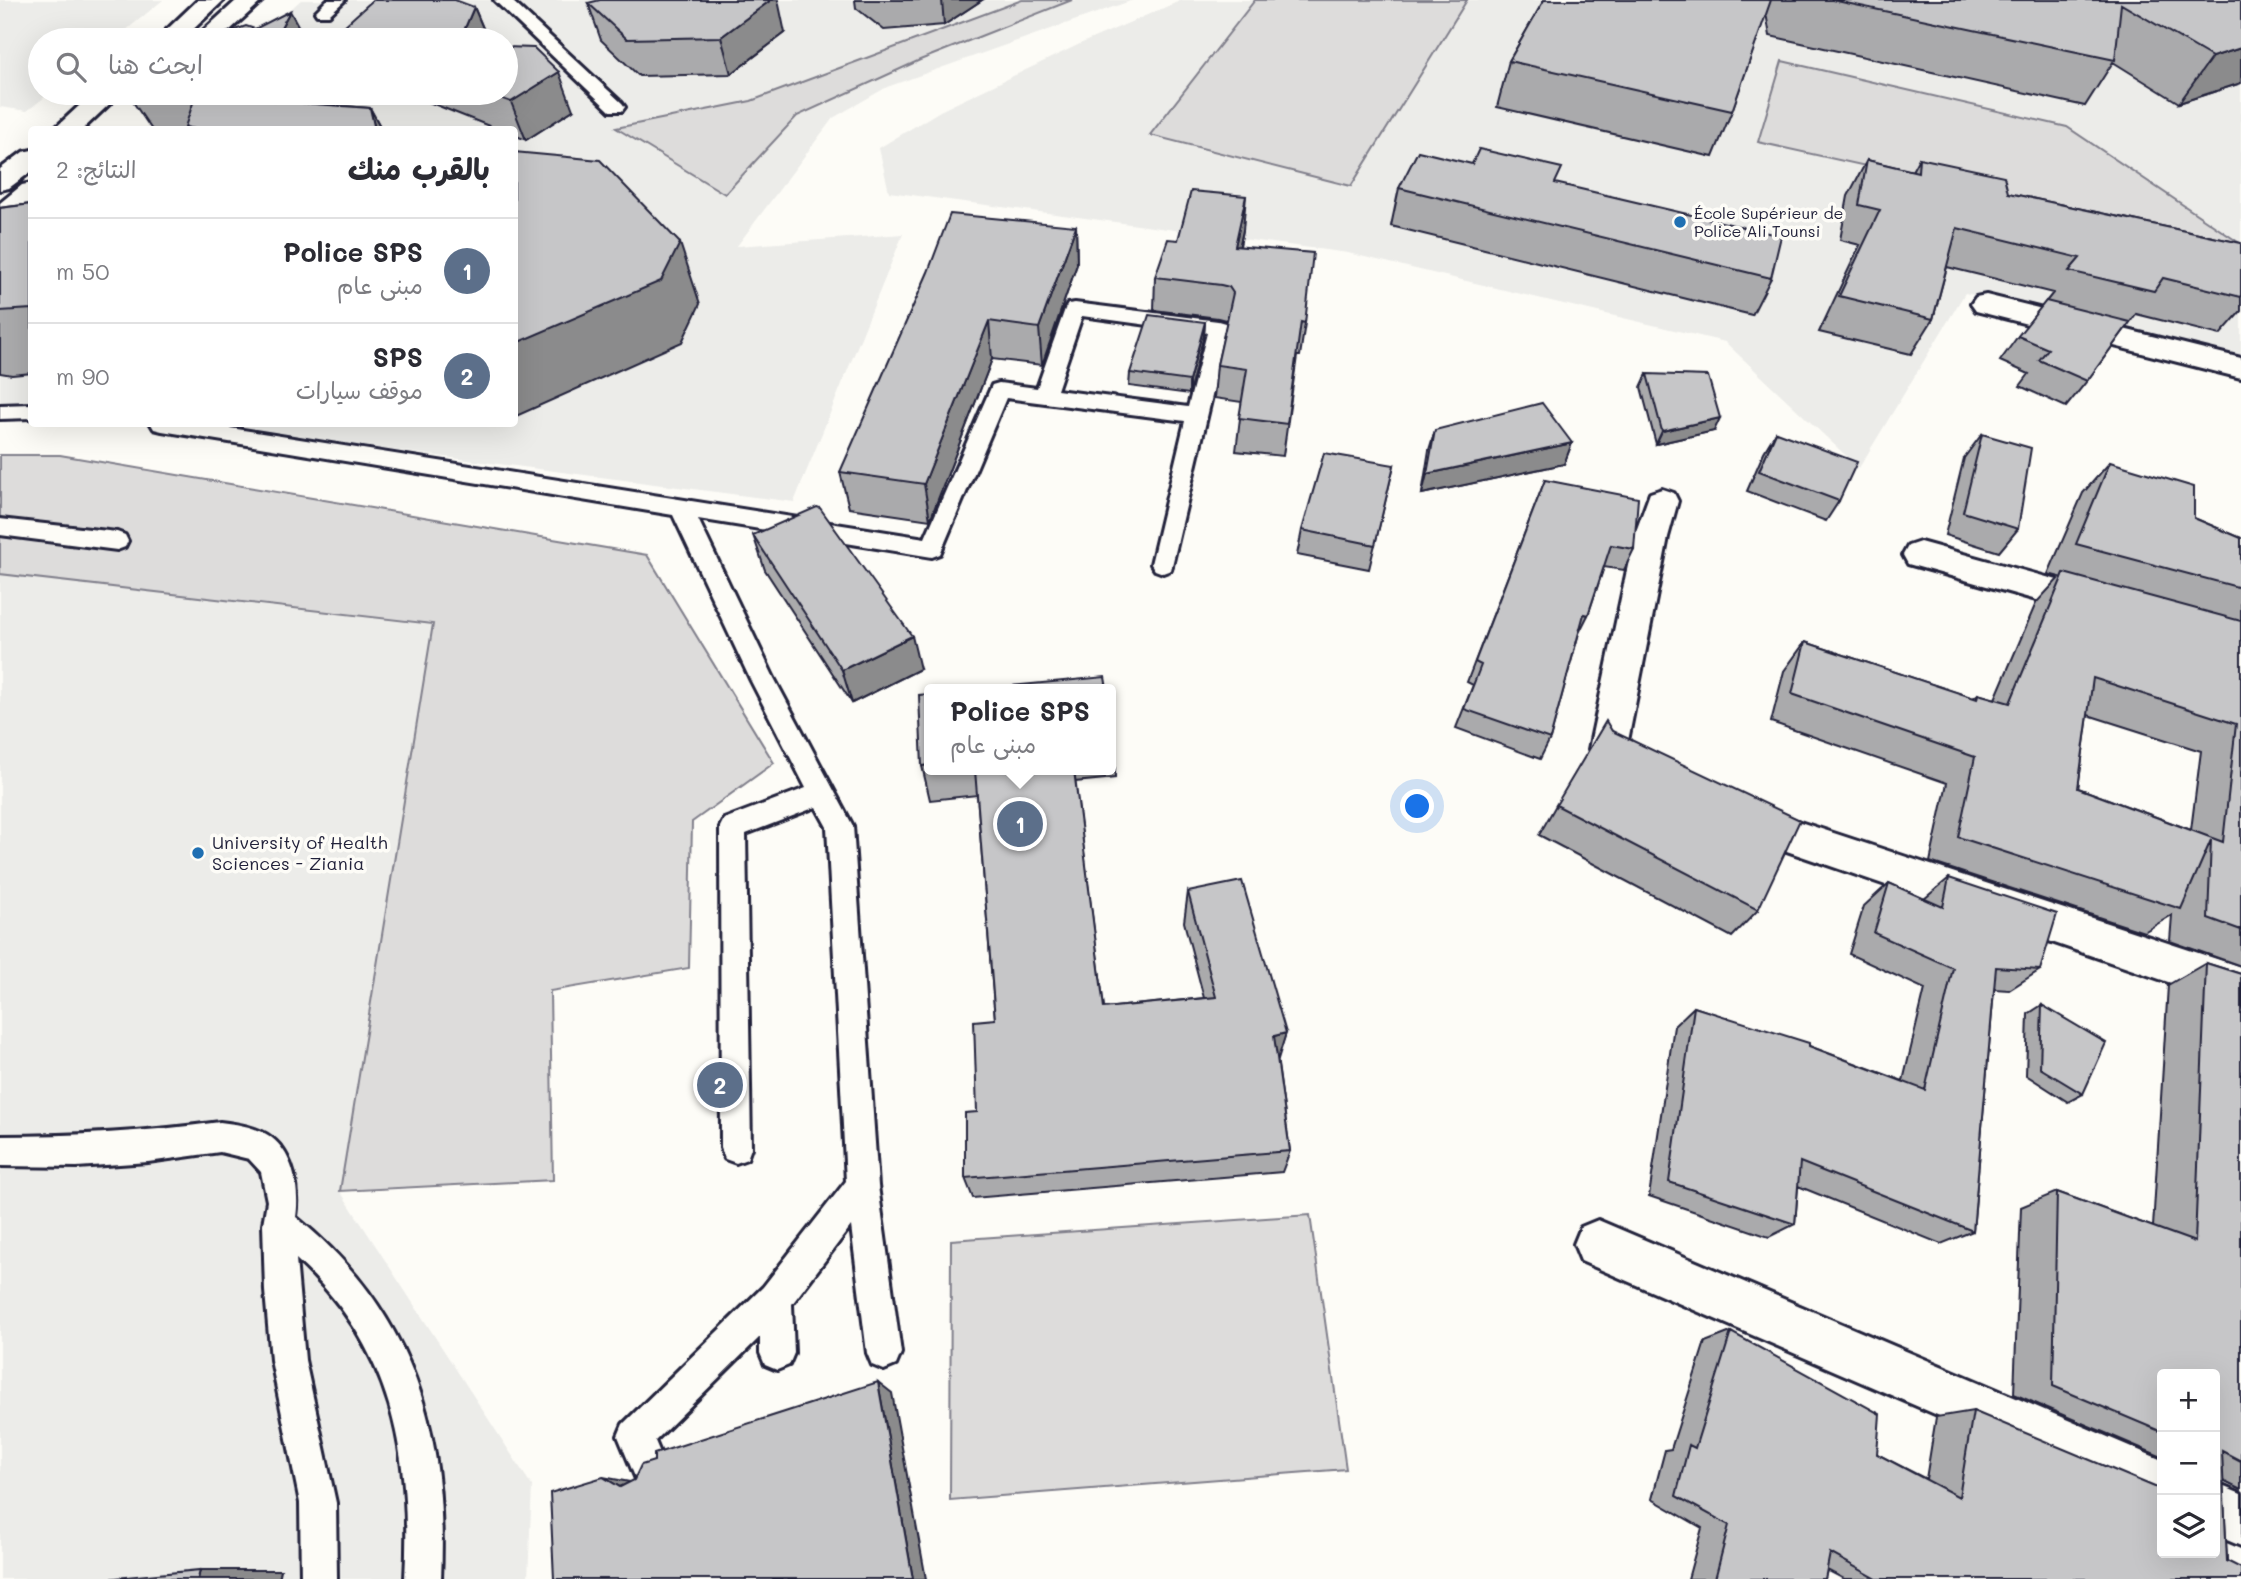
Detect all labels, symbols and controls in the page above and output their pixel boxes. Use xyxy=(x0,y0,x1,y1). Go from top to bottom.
search box xyxy=(28,28,518,105)
text: ابحث هنا xyxy=(108,47,203,81)
icon: search xyxy=(52,48,90,86)
text: بالقرب منك xyxy=(348,148,490,188)
text: النتائج: 2 xyxy=(56,154,136,184)
place label: École Supérieur de Police Ali Tounsi xyxy=(1694,202,1843,241)
marker: École Supérieur de Police Ali Tounsi xyxy=(1672,214,1688,230)
text: Police SPS xyxy=(283,235,423,269)
text: 50 m xyxy=(56,256,109,286)
text: 1 xyxy=(462,256,472,286)
text: مبنى عام xyxy=(337,270,423,300)
text: SPS xyxy=(373,340,423,374)
text: 90 m xyxy=(56,361,110,391)
text: 2 xyxy=(461,361,473,391)
text: موقف سيارات xyxy=(296,375,423,405)
popup xyxy=(924,684,1116,775)
text: Police SPS xyxy=(950,694,1090,728)
text: مبنى عام xyxy=(950,729,1036,759)
your location xyxy=(1400,789,1434,823)
pin: 1 xyxy=(997,798,1043,850)
place label: University of Health Sciences - Ziania xyxy=(212,830,388,875)
marker: University of Health Sciences - Ziania xyxy=(190,845,206,861)
pin: 2 xyxy=(697,1059,743,1111)
map controls xyxy=(2157,1369,2220,1558)
button: + xyxy=(2157,1369,2220,1432)
button: − xyxy=(2157,1432,2220,1495)
button: layers xyxy=(2157,1495,2220,1558)

